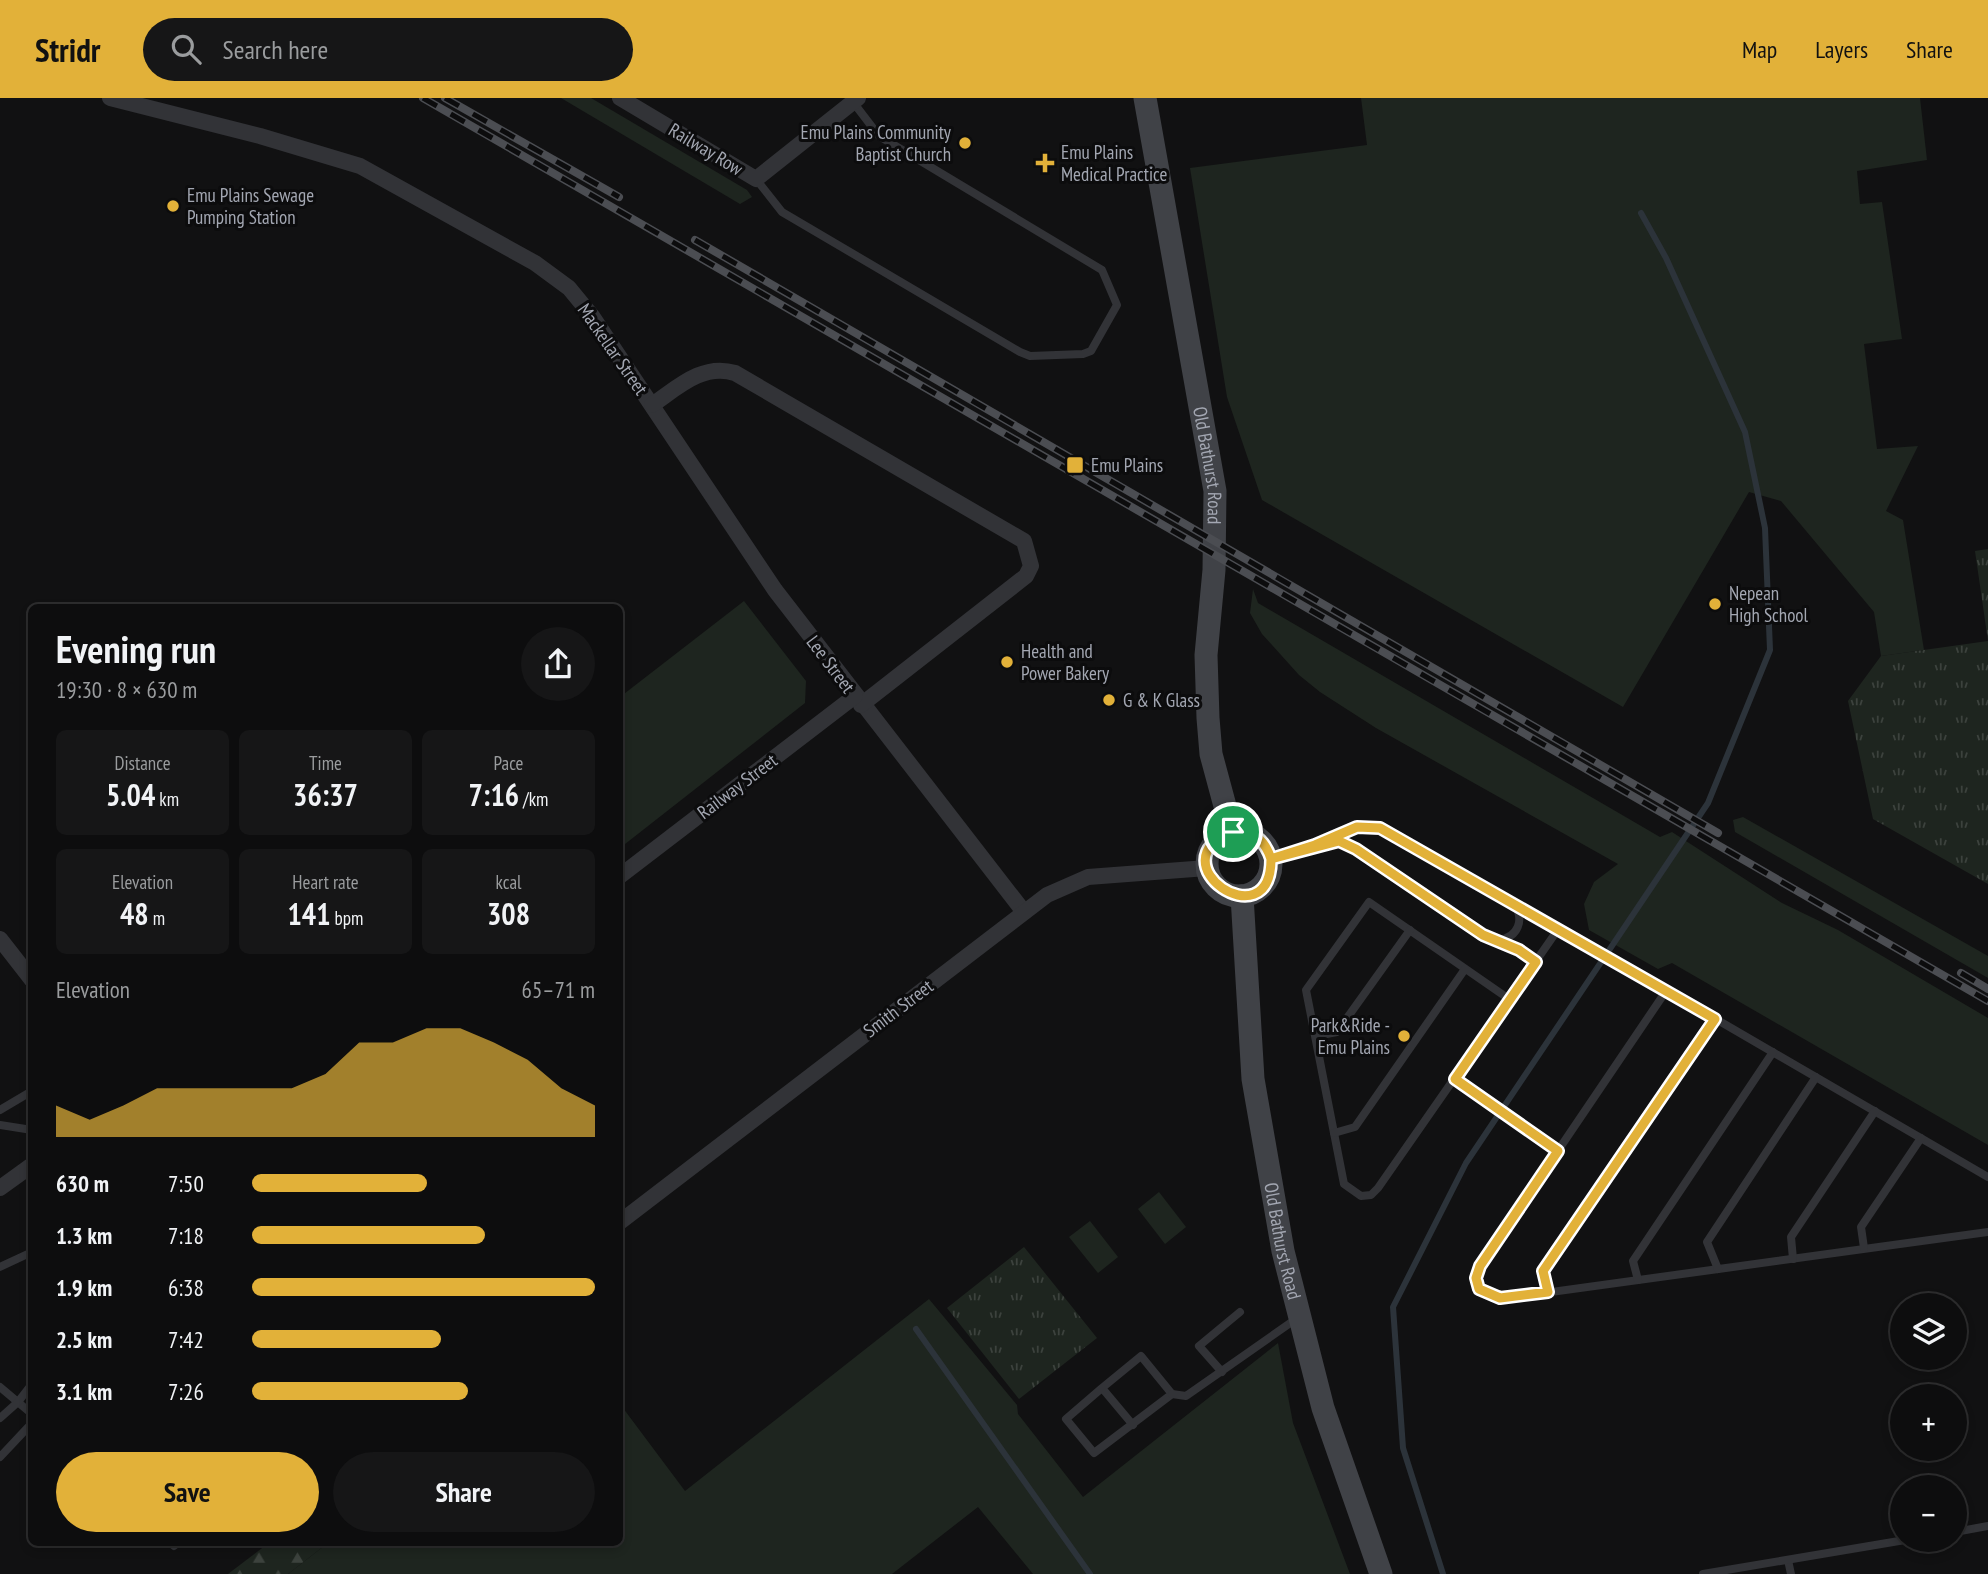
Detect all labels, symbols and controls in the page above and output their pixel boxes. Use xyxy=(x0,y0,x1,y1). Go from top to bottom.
search box xyxy=(143,18,633,81)
text: Stridr xyxy=(35,28,101,71)
icon: search xyxy=(167,30,205,68)
text: Search here xyxy=(223,33,328,66)
text: Map xyxy=(1742,34,1777,65)
text: Layers xyxy=(1815,34,1868,65)
text: Share xyxy=(1906,34,1953,65)
street label: Railway Row xyxy=(665,118,748,181)
place label: Emu Plains Community Baptist Church xyxy=(801,120,952,166)
marker: Emu Plains Community Baptist Church xyxy=(957,135,973,151)
place label: Emu Plains Medical Practice xyxy=(1061,140,1168,186)
marker: Emu Plains Medical Practice xyxy=(1035,153,1055,173)
place label: Emu Plains Sewage Pumping Station xyxy=(187,183,314,229)
marker: Emu Plains Sewage Pumping Station xyxy=(165,198,181,214)
street label: Mackellar Street xyxy=(573,298,654,400)
street label: Old Bathurst Road xyxy=(1188,405,1227,524)
place label: Emu Plains xyxy=(1091,453,1163,477)
marker: Emu Plains xyxy=(1065,455,1085,475)
place label: Nepean High School xyxy=(1729,581,1809,627)
marker: Nepean High School xyxy=(1707,596,1723,612)
text: Evening run xyxy=(56,624,216,673)
button: share xyxy=(521,627,595,701)
street label: Lee Street xyxy=(802,630,861,698)
place label: Health and Power Bakery xyxy=(1021,639,1110,685)
marker: Health and Power Bakery xyxy=(999,654,1015,670)
text: 19:30 · 8 × 630 m xyxy=(56,675,197,704)
place label: G & K Glass xyxy=(1123,688,1200,712)
marker: G & K Glass xyxy=(1101,692,1117,708)
street label: Railway Street xyxy=(692,748,782,824)
text: Distance xyxy=(115,751,170,775)
text: Time xyxy=(309,751,342,775)
text: Pace xyxy=(494,751,523,775)
text: 5.04 xyxy=(106,775,155,814)
text: 36:37 xyxy=(293,775,358,814)
text: 7:16 xyxy=(469,775,519,814)
text: km xyxy=(155,787,179,811)
text: /km xyxy=(519,787,548,811)
pin xyxy=(1203,802,1263,862)
icon: arrive xyxy=(1214,813,1252,851)
text: Elevation xyxy=(112,870,173,894)
text: Heart rate xyxy=(292,870,359,894)
text: kcal xyxy=(496,870,521,894)
text: 48 xyxy=(120,894,149,933)
text: 141 xyxy=(288,894,331,933)
text: 308 xyxy=(487,894,530,933)
text: m xyxy=(149,906,165,930)
text: bpm xyxy=(331,906,363,930)
street label: Smith Street xyxy=(858,973,938,1042)
text: Elevation xyxy=(56,975,130,1004)
text: 65–71 m xyxy=(522,975,595,1004)
place label: Park&Ride - Emu Plains xyxy=(1311,1013,1390,1059)
marker: Park&Ride - Emu Plains xyxy=(1396,1028,1412,1044)
text: 630 m xyxy=(56,1169,109,1198)
text: 7:50 xyxy=(168,1169,204,1198)
street label: Old Bathurst Road xyxy=(1259,1181,1307,1302)
text: 1.3 km xyxy=(56,1221,112,1250)
text: 7:18 xyxy=(168,1221,204,1250)
text: 1.9 km xyxy=(56,1273,112,1302)
text: 6:38 xyxy=(168,1273,204,1302)
map controls xyxy=(1890,1293,1967,1552)
button: layers xyxy=(1890,1293,1967,1370)
text: 2.5 km xyxy=(56,1325,112,1354)
text: 7:42 xyxy=(168,1325,204,1354)
text: 3.1 km xyxy=(56,1377,112,1406)
text: 7:26 xyxy=(168,1377,204,1406)
button: + xyxy=(1890,1384,1967,1461)
button: Save xyxy=(56,1452,319,1532)
button: Share xyxy=(333,1452,595,1532)
button: − xyxy=(1890,1475,1967,1552)

